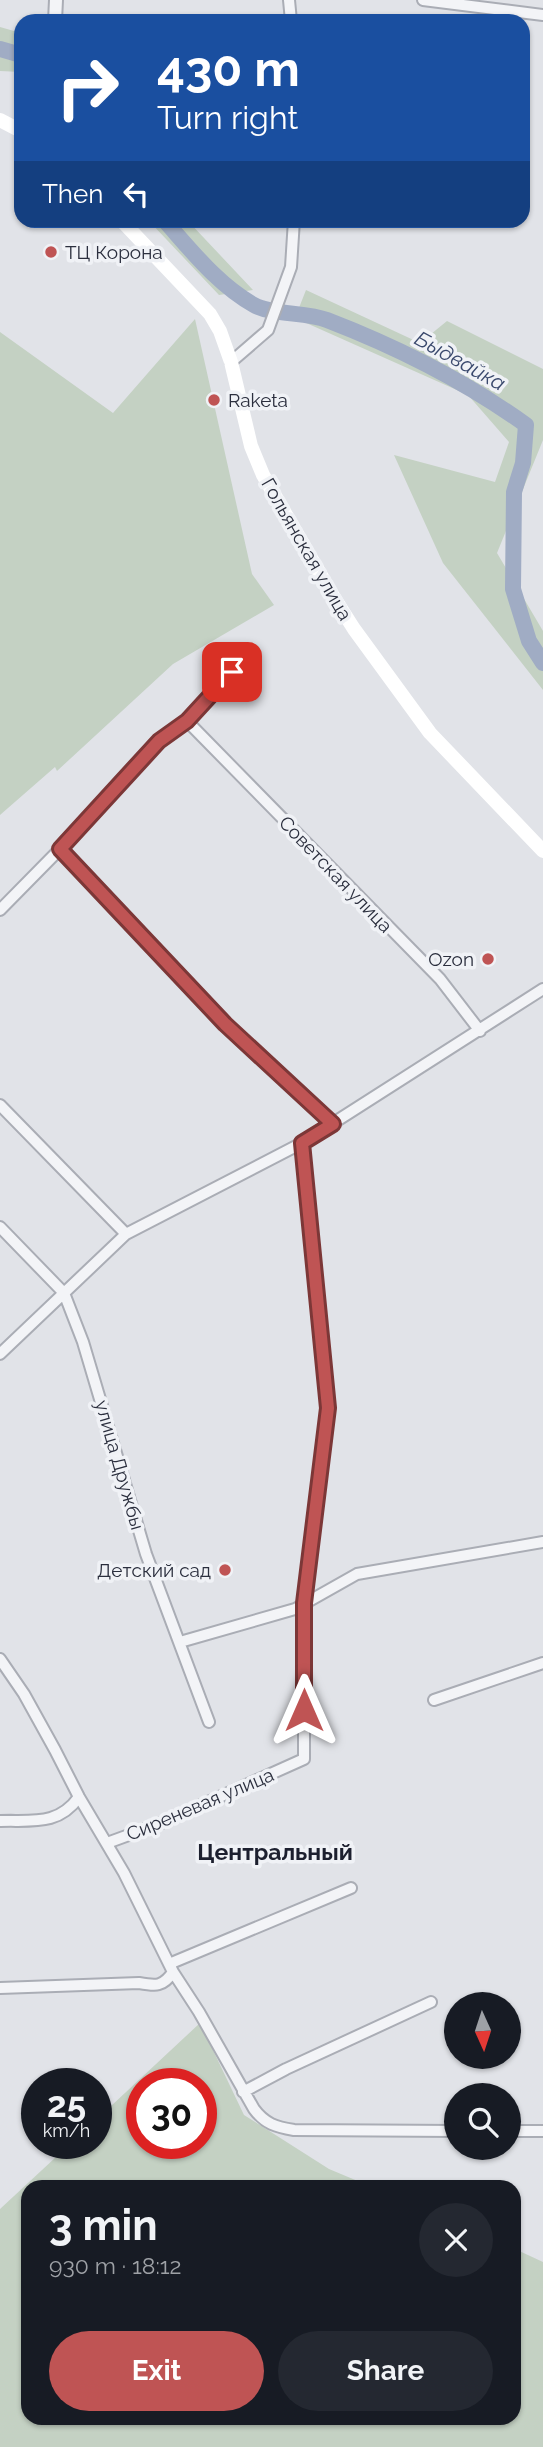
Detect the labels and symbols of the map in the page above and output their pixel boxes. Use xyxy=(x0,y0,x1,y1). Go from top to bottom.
place label: ТЦ Корона xyxy=(65,241,163,263)
marker: ТЦ Корона xyxy=(43,244,59,260)
water label: Быдвайка xyxy=(411,325,510,396)
place label: Raketa xyxy=(228,389,288,411)
marker: Raketa xyxy=(206,392,222,408)
street label: Гольянская улица xyxy=(257,474,357,624)
pin xyxy=(202,642,262,702)
street label: Советская улица xyxy=(275,811,397,937)
place label: Ozon xyxy=(428,948,474,970)
marker: Ozon xyxy=(480,951,496,967)
street label: улица Дружбы xyxy=(91,1398,149,1532)
place label: Детский сад xyxy=(97,1559,211,1581)
marker: Детский сад xyxy=(217,1562,233,1578)
position arrow xyxy=(267,1673,341,1747)
street label: Сиреневая улица xyxy=(123,1763,277,1845)
district label: Центральный xyxy=(197,1838,353,1865)
north arrow xyxy=(444,1992,522,2068)
speed limit sign: 30 xyxy=(126,2068,217,2159)

